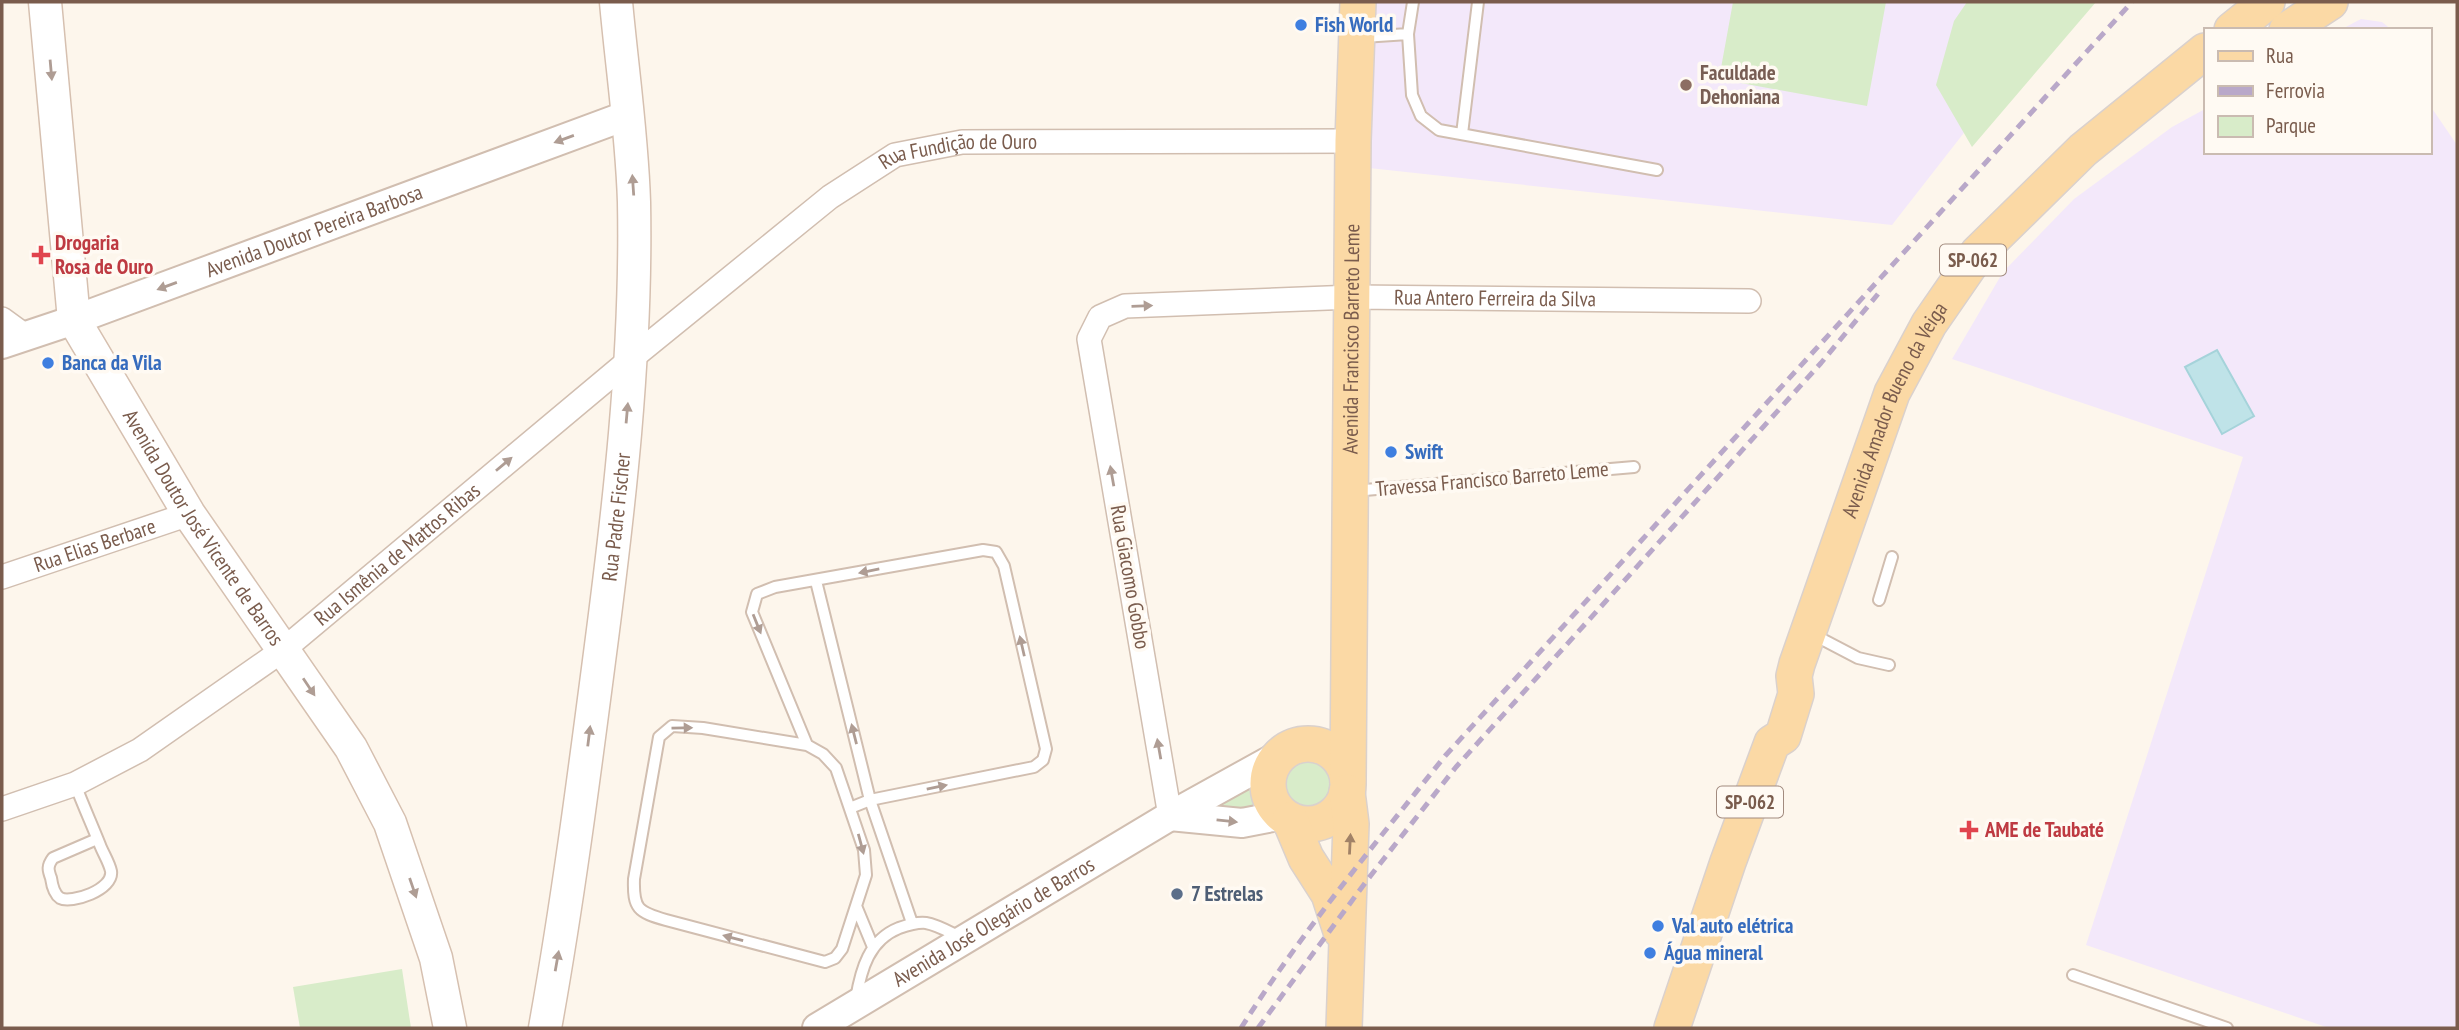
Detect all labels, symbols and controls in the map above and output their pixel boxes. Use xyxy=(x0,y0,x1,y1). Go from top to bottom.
place label: Fish World xyxy=(1315,11,1393,38)
marker: Fish World xyxy=(1293,17,1309,33)
legend xyxy=(2204,28,2431,154)
text: Rua xyxy=(2266,42,2294,69)
one-way arrow xyxy=(46,59,57,81)
place label: Faculdade Dehoniana xyxy=(1700,59,1780,110)
marker: Faculdade Dehoniana xyxy=(1678,77,1694,93)
text: Ferrovia xyxy=(2266,77,2325,104)
text: Parque xyxy=(2266,112,2316,139)
street label: Rua Fundição de Ouro xyxy=(873,128,1037,175)
one-way arrow xyxy=(554,134,575,145)
one-way arrow xyxy=(627,174,638,196)
street label: Avenida Doutor Pereira Barbosa xyxy=(202,178,426,283)
street label: Avenida Francisco Barreto Leme xyxy=(1337,224,1365,454)
place label: Drogaria Rosa de Ouro xyxy=(55,229,153,280)
road number: SP-062 xyxy=(1940,244,2006,276)
marker: Drogaria Rosa de Ouro xyxy=(33,247,49,263)
one-way arrow xyxy=(157,281,178,292)
street label: Rua Antero Ferreira da Silva xyxy=(1394,283,1596,312)
street label: Avenida Amador Bueno da Veiga xyxy=(1835,297,1953,521)
one-way arrow xyxy=(1131,300,1153,311)
place label: Banca da Vila xyxy=(62,349,162,376)
marker: Banca da Vila xyxy=(40,355,56,371)
one-way arrow xyxy=(622,401,633,423)
street label: Avenida Doutor José Vicente de Barros xyxy=(117,405,290,651)
place label: Swift xyxy=(1405,438,1443,465)
marker: Swift xyxy=(1383,444,1399,460)
street label: Rua Padre Fischer xyxy=(595,451,636,583)
street label: Travessa Francisco Barreto Leme xyxy=(1374,455,1610,502)
one-way arrow xyxy=(495,457,513,472)
one-way arrow xyxy=(1106,465,1117,487)
street label: Rua Ismênia de Mattos Ribas xyxy=(308,477,486,631)
street label: Rua Giacomo Gobbo xyxy=(1105,503,1156,651)
street label: Rua Elias Berbare xyxy=(30,512,159,578)
one-way arrow xyxy=(858,565,880,576)
one-way arrow xyxy=(751,613,762,634)
one-way arrow xyxy=(1016,635,1027,657)
one-way arrow xyxy=(302,678,316,696)
one-way arrow xyxy=(671,722,693,733)
one-way arrow xyxy=(848,723,859,745)
one-way arrow xyxy=(584,725,595,747)
one-way arrow xyxy=(1153,737,1164,759)
one-way arrow xyxy=(926,781,948,792)
road number: SP-062 xyxy=(1717,786,1783,818)
one-way arrow xyxy=(1216,816,1238,827)
place label: AME de Taubaté xyxy=(1984,816,2104,843)
marker: AME de Taubaté xyxy=(1959,820,1979,840)
one-way arrow xyxy=(856,833,867,855)
one-way arrow xyxy=(1345,833,1356,855)
street label: Avenida José Olegário de Barros xyxy=(887,851,1099,993)
one-way arrow xyxy=(408,878,419,899)
place label: 7 Estrelas xyxy=(1191,880,1263,907)
marker: 7 Estrelas xyxy=(1169,886,1185,902)
place label: Val auto elétrica xyxy=(1671,912,1794,939)
marker: Val auto elétrica xyxy=(1650,918,1666,934)
one-way arrow xyxy=(721,932,743,943)
place label: Água mineral xyxy=(1663,939,1764,966)
marker: Água mineral xyxy=(1642,945,1658,961)
one-way arrow xyxy=(552,950,563,972)

